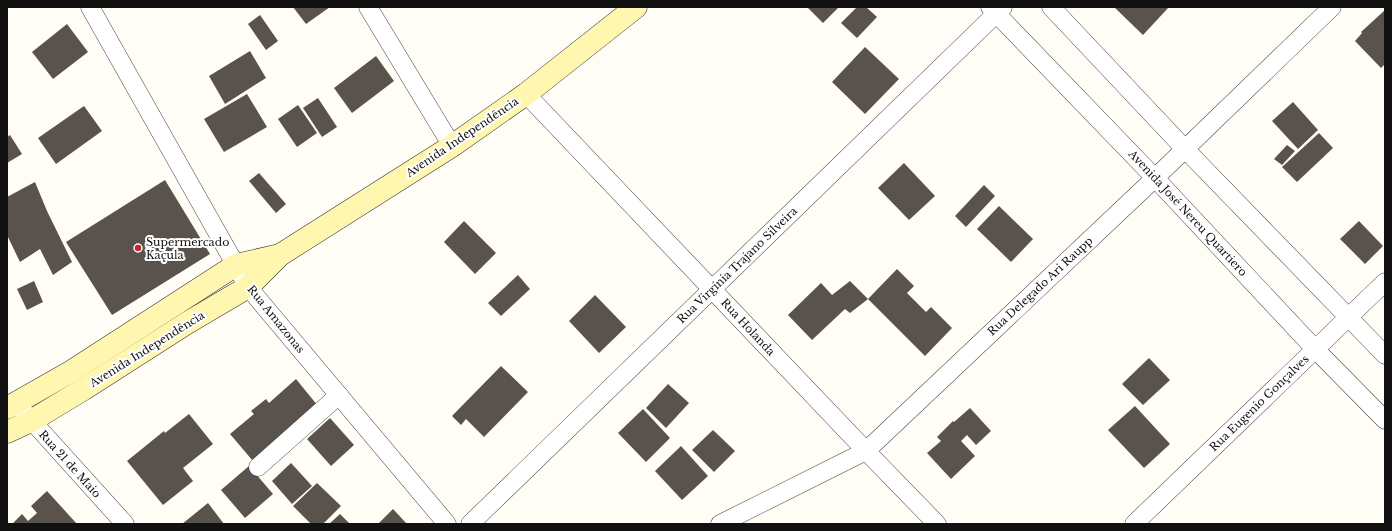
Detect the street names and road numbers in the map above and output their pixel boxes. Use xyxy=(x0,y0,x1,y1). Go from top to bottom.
street label: Avenida Independência xyxy=(402,94,522,180)
street label: Avenida José Nereu Quartiero xyxy=(1125,146,1250,279)
street label: Rua Virgínia Trajano Silveira xyxy=(674,203,801,326)
street label: Rua Delegado Ari Raupp xyxy=(984,234,1096,338)
street label: Rua Amazonas xyxy=(244,282,308,356)
street label: Rua Holanda xyxy=(718,296,779,359)
street label: Avenida Independência xyxy=(86,307,208,391)
street label: Rua Eugenio Gonçalves xyxy=(1206,352,1312,454)
street label: Rua 21 de Maio xyxy=(36,427,104,501)

